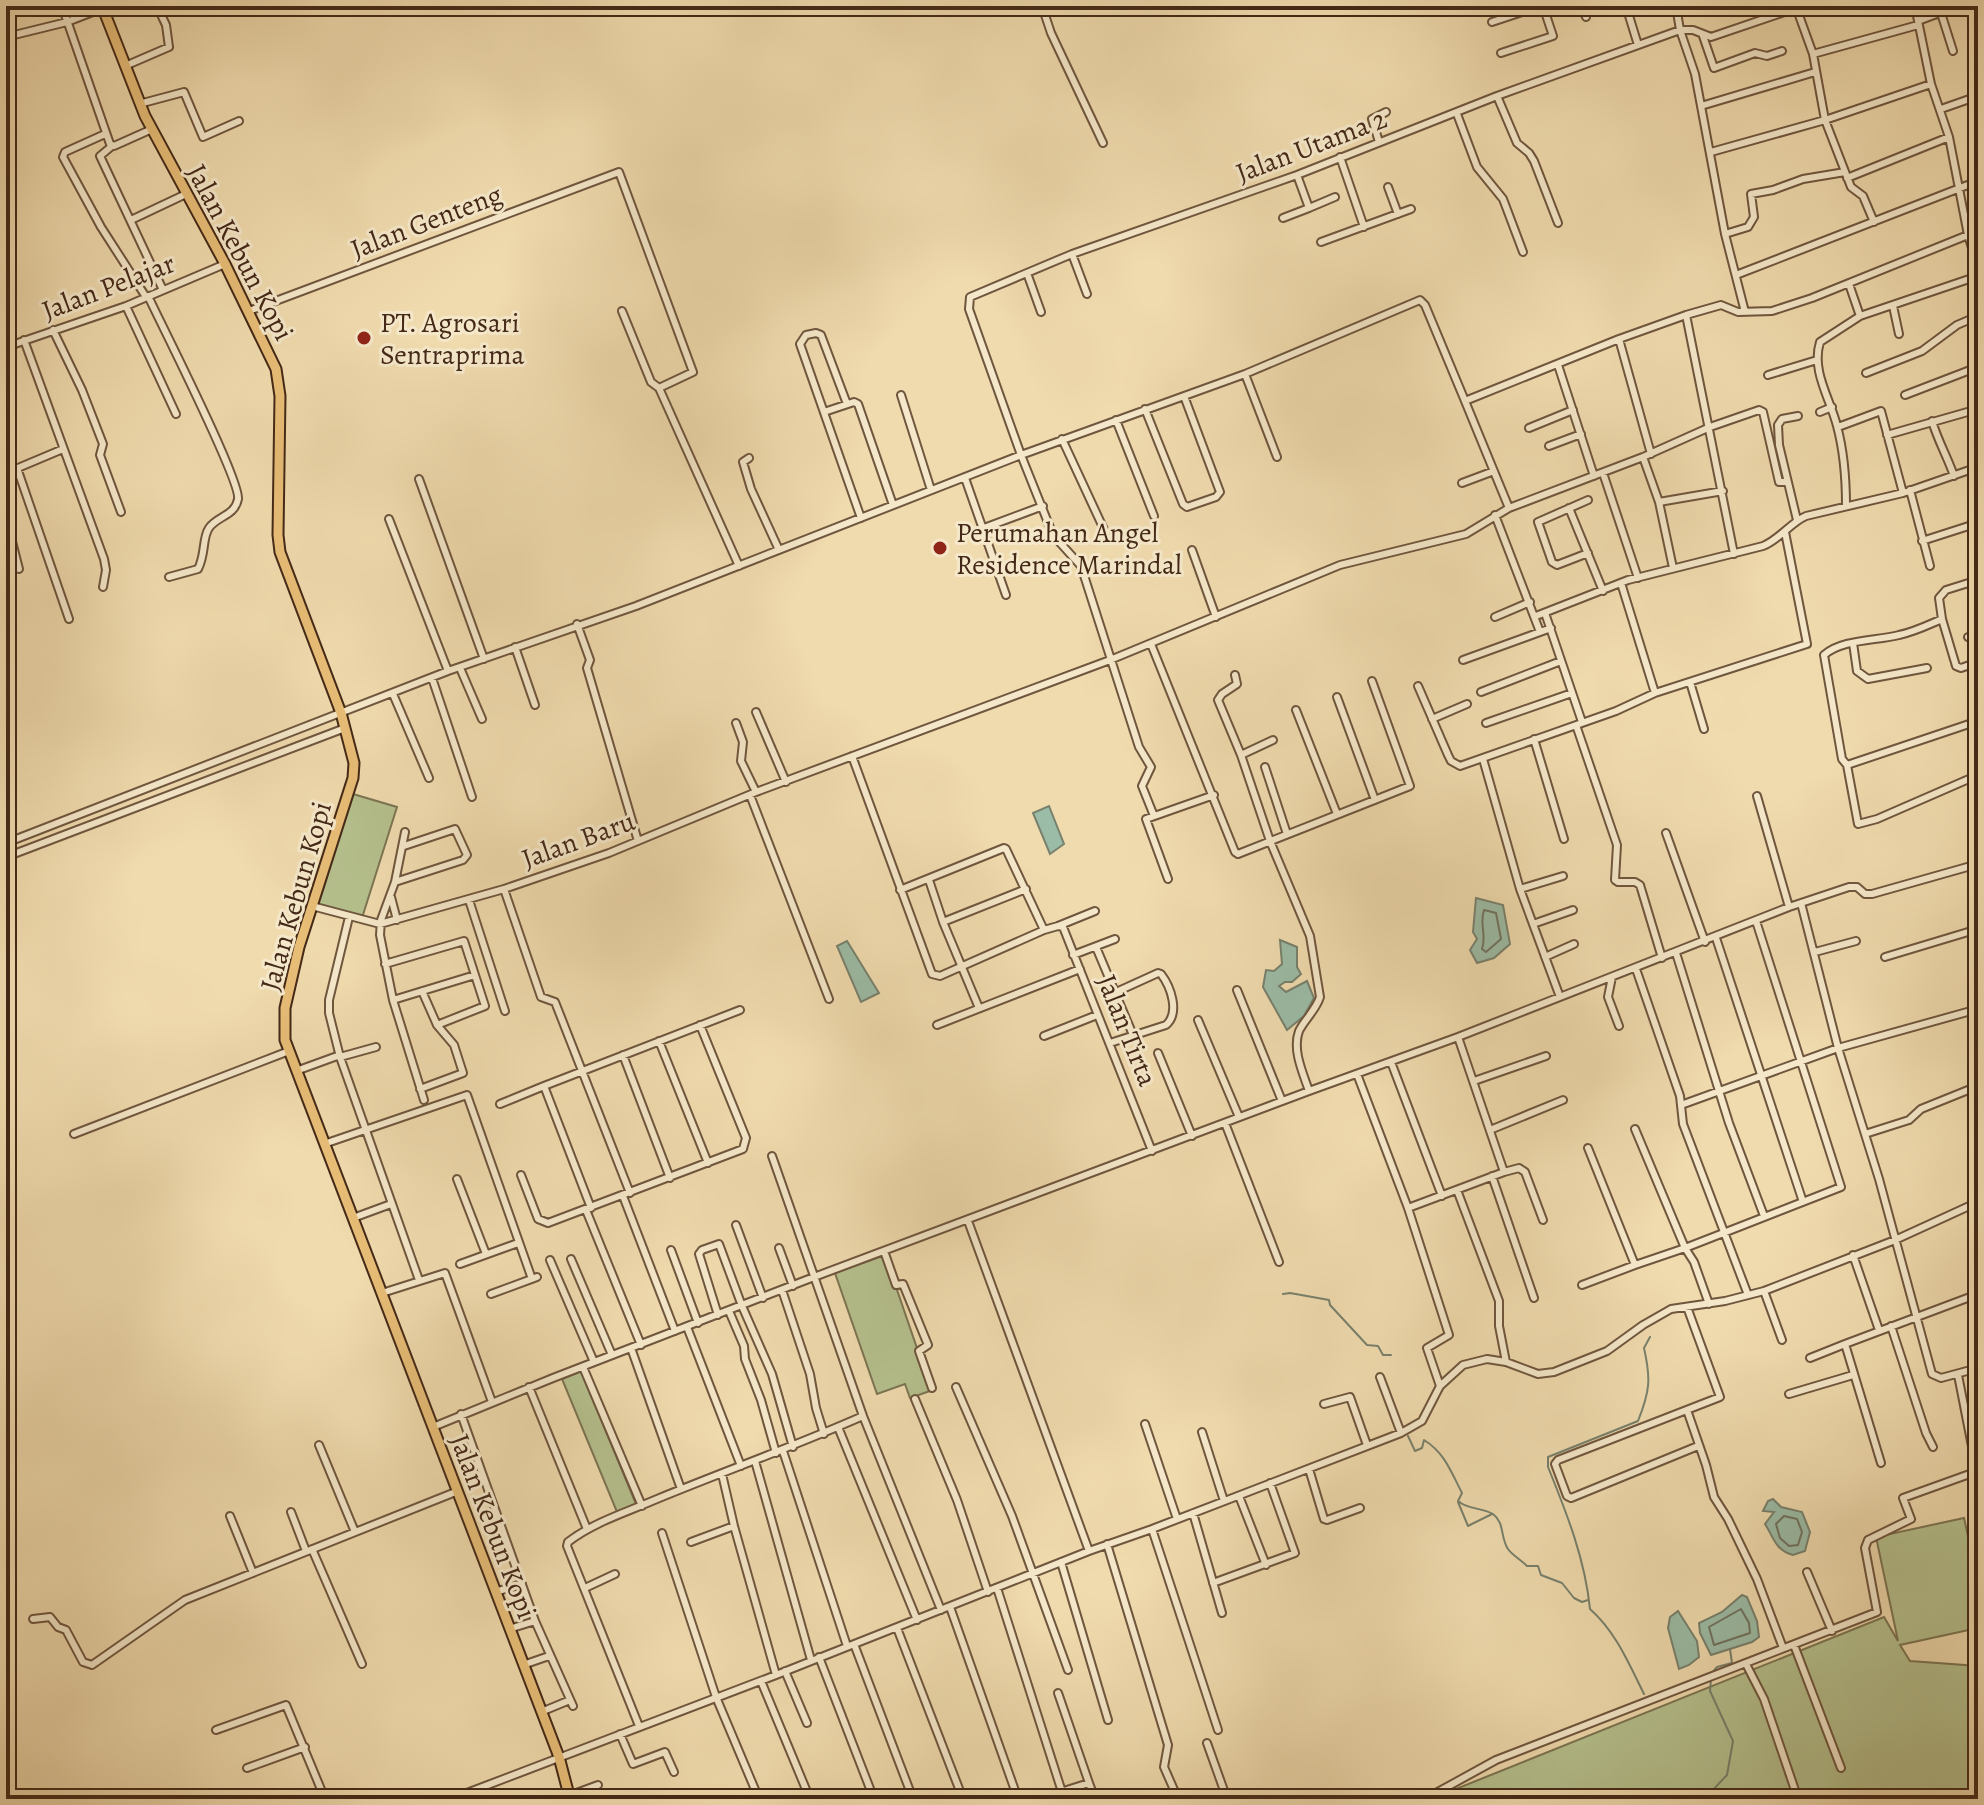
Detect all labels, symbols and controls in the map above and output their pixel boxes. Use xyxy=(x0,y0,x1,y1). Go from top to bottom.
street label: Jalan Utama 2 xyxy=(1230,100,1392,192)
street label: Jalan Kebun Kopi xyxy=(178,157,303,348)
street label: Jalan Genteng xyxy=(345,176,508,268)
street label: Jalan Pelajar xyxy=(36,244,181,330)
place label: PT. Agrosari Sentraprima xyxy=(380,304,525,374)
marker: PT. Agrosari Sentraprima xyxy=(355,329,373,347)
place label: Perumahan Angel Residence Marindal xyxy=(956,514,1182,584)
marker: Perumahan Angel Residence Marindal xyxy=(931,539,949,557)
street label: Jalan Kebun Kopi xyxy=(251,797,341,995)
street label: Jalan Baru xyxy=(517,802,641,878)
street label: Jalan Tirta xyxy=(1087,969,1167,1092)
street label: Jalan Kebun Kopi xyxy=(440,1428,546,1624)

